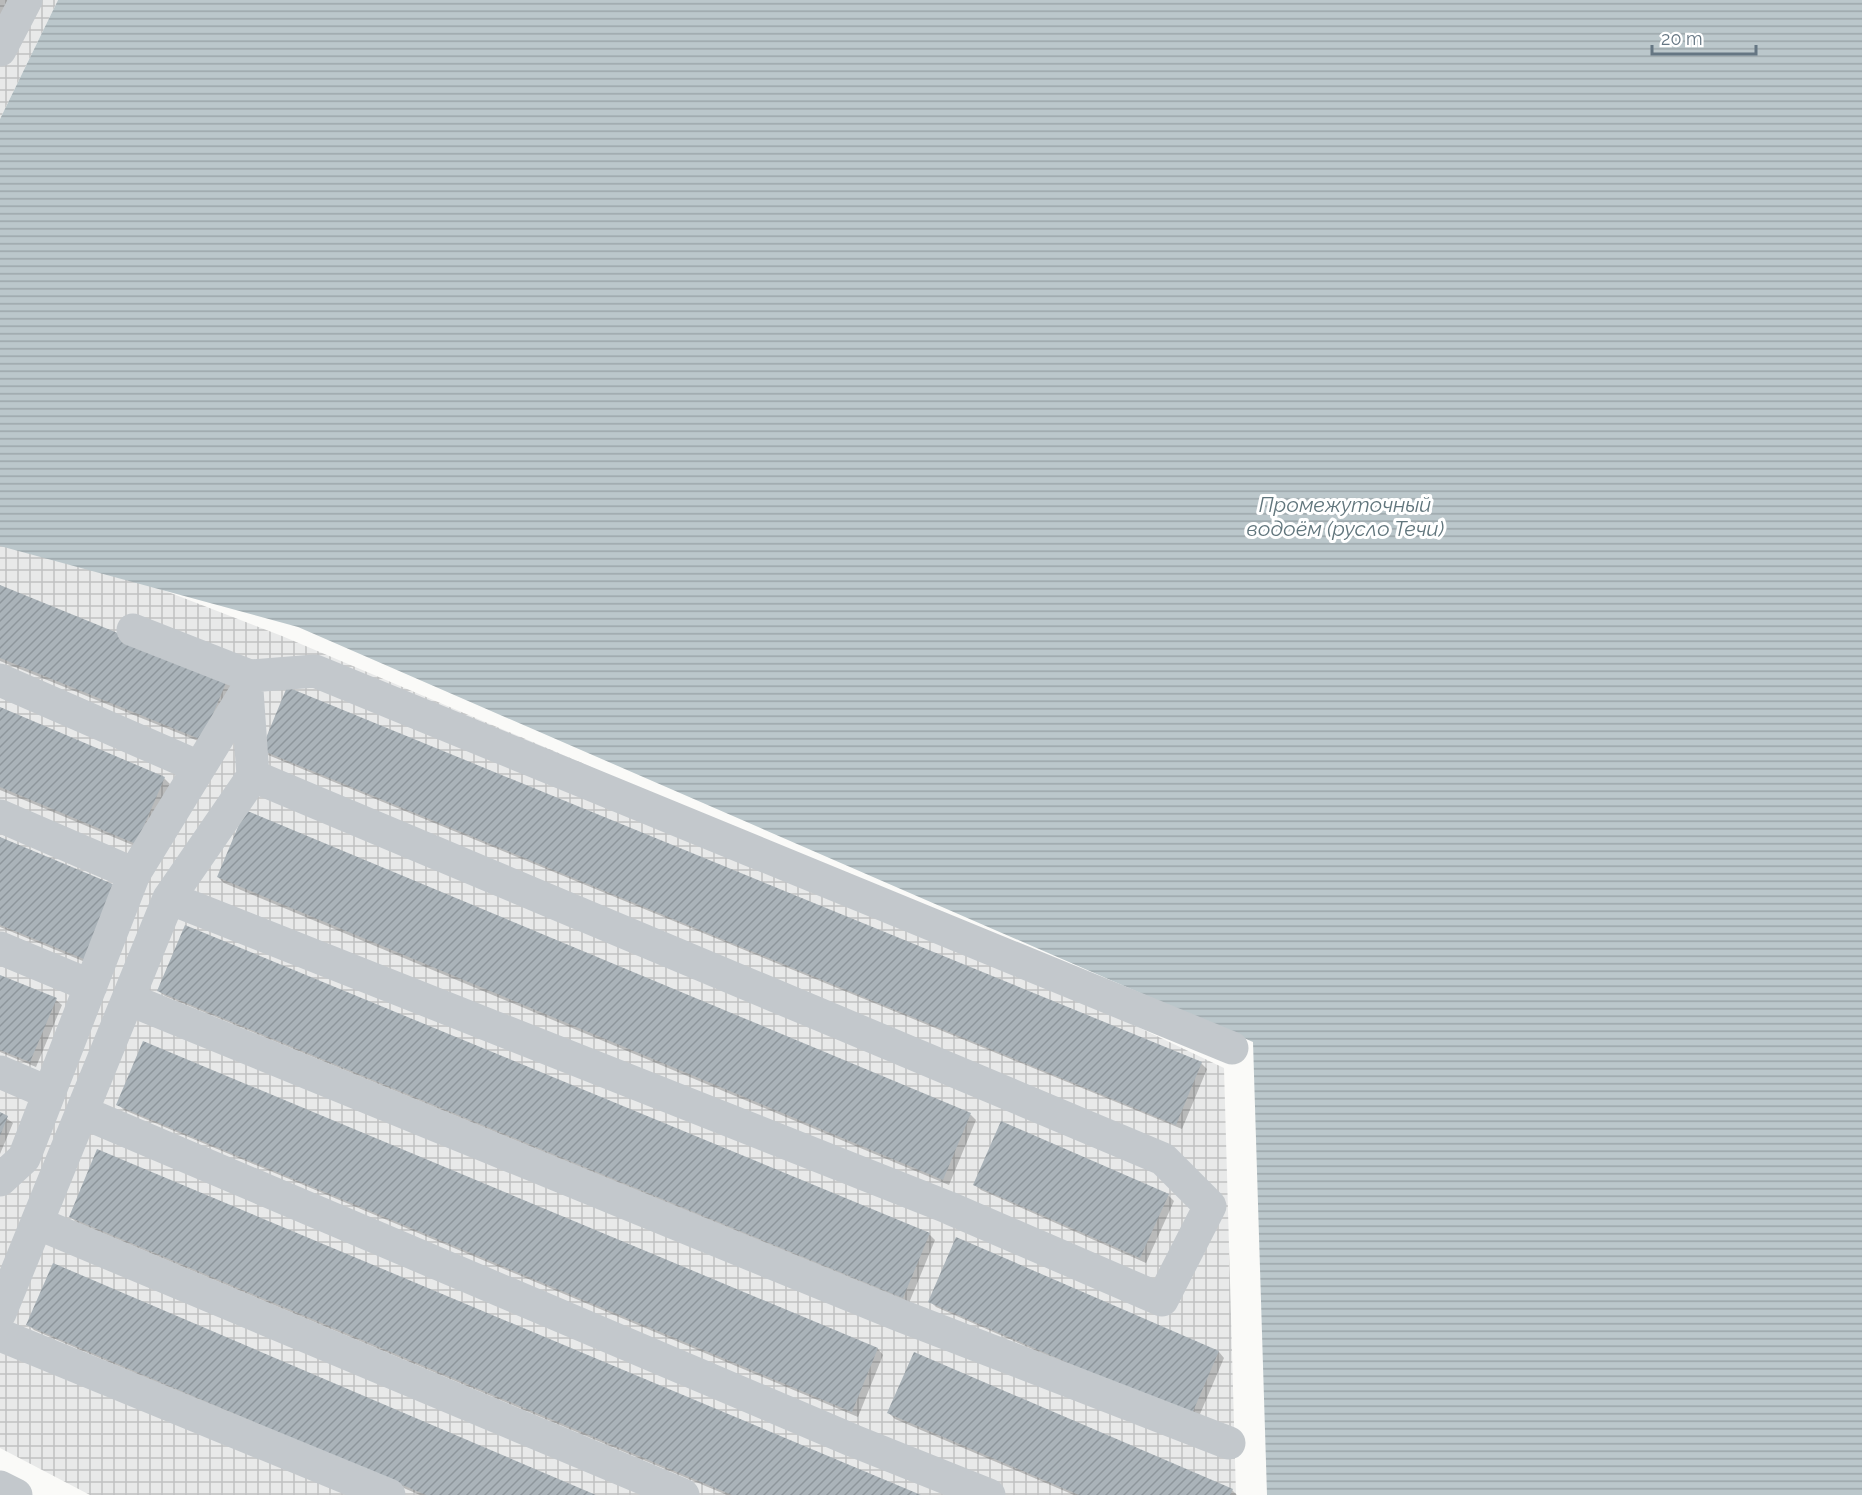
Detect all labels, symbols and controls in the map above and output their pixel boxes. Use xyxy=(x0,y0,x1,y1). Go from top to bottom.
scale bar xyxy=(1652,18,1756,56)
text: 20 m xyxy=(1661,28,1703,49)
water label: Промежуточный водоём (русло Течи) xyxy=(1246,492,1445,541)

